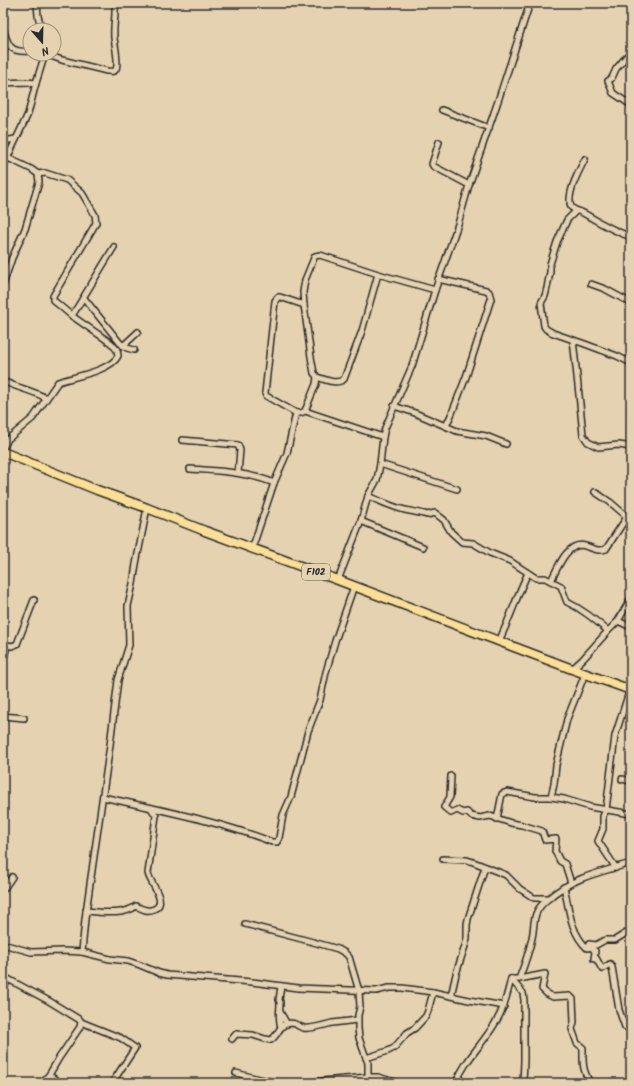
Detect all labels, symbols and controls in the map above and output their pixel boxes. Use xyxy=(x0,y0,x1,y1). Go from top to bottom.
north arrow xyxy=(22,22,62,62)
text: N xyxy=(39,41,51,60)
road number: F102 xyxy=(302,564,330,580)

